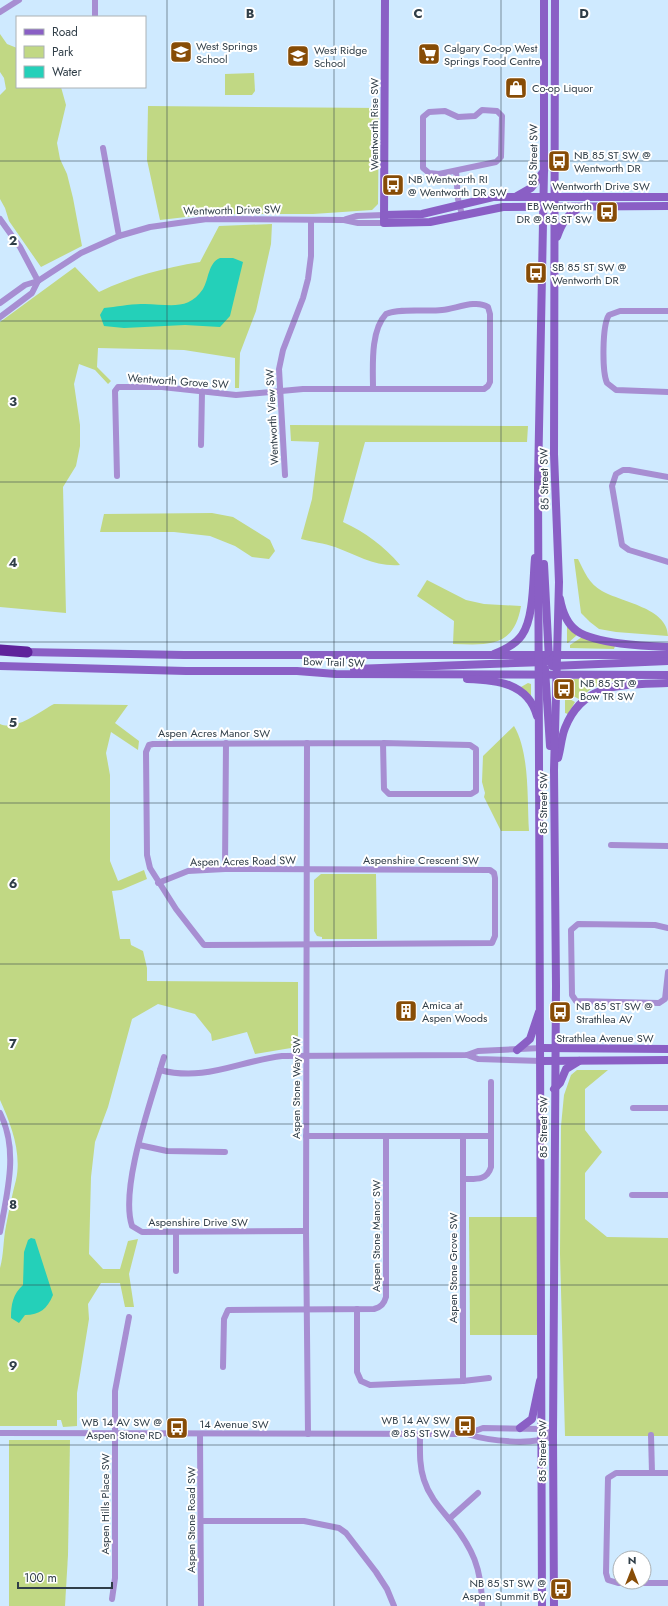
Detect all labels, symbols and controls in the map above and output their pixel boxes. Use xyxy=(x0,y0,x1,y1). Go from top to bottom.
text: B xyxy=(246,4,255,23)
text: C xyxy=(413,4,423,23)
text: D xyxy=(579,4,589,23)
legend xyxy=(16,16,146,88)
text: Road xyxy=(52,23,78,41)
place label: West Springs School xyxy=(196,38,258,67)
school or university icon: West Springs School xyxy=(168,39,194,65)
place label: Calgary Co-op West Springs Food Centre xyxy=(444,40,541,69)
supermarket icon: Calgary Co-op West Springs Food Centre xyxy=(416,41,442,67)
place label: West Ridge School xyxy=(314,42,368,71)
text: Park xyxy=(52,43,74,61)
school or university icon: West Ridge School xyxy=(285,43,311,69)
text: Water xyxy=(52,63,83,81)
shop icon: Co-op Liquor xyxy=(503,75,529,101)
street label: Wentworth Rise SW xyxy=(366,78,382,170)
place label: Co-op Liquor xyxy=(532,80,593,96)
street label: 85 Street SW xyxy=(524,124,542,186)
place label: NB 85 ST SW @ Wentworth DR xyxy=(574,147,651,176)
bus stop icon: NB 85 ST SW @ Wentworth DR xyxy=(546,148,572,174)
place label: NB Wentworth RI @ Wentworth DR SW xyxy=(408,171,507,200)
bus stop icon: NB Wentworth RI @ Wentworth DR SW xyxy=(380,172,406,198)
street label: Wentworth Drive SW xyxy=(552,178,650,194)
place label: EB Wentworth DR @ 85 ST SW xyxy=(516,198,592,227)
bus stop icon: EB Wentworth DR @ 85 ST SW xyxy=(594,199,620,225)
street label: Wentworth Drive SW xyxy=(183,201,281,219)
text: 2 xyxy=(9,231,17,250)
place label: SB 85 ST SW @ Wentworth DR xyxy=(552,259,627,288)
bus stop icon: SB 85 ST SW @ Wentworth DR xyxy=(523,260,549,286)
street label: Wentworth View SW xyxy=(261,368,283,465)
street label: Wentworth Grove SW xyxy=(127,369,229,393)
text: 3 xyxy=(9,392,17,411)
street label: 85 Street SW xyxy=(535,448,553,510)
text: 4 xyxy=(8,553,18,572)
street label: Bow Trail SW xyxy=(303,653,365,671)
place label: NB 85 ST @ Bow TR SW xyxy=(580,675,637,704)
bus stop icon: NB 85 ST @ Bow TR SW xyxy=(551,676,577,702)
text: 5 xyxy=(9,713,17,732)
street label: Aspen Acres Manor SW xyxy=(158,725,270,741)
street label: 85 Street SW xyxy=(535,772,551,834)
street label: Aspen Acres Road SW xyxy=(190,852,296,870)
street label: Aspenshire Crescent SW xyxy=(363,852,479,868)
text: 6 xyxy=(9,874,18,893)
place label: Amica at Aspen Woods xyxy=(422,997,488,1026)
building icon: Amica at Aspen Woods xyxy=(393,998,419,1024)
place label: NB 85 ST SW @ Strathlea AV xyxy=(576,998,653,1027)
bus stop icon: NB 85 ST SW @ Strathlea AV xyxy=(547,999,573,1025)
street label: Strathlea Avenue SW xyxy=(556,1030,654,1046)
text: 7 xyxy=(9,1034,17,1053)
street label: Aspen Stone Way SW xyxy=(288,1037,304,1139)
street label: 85 Street SW xyxy=(535,1096,551,1158)
street label: Aspen Stone Manor SW xyxy=(368,1180,384,1292)
text: 8 xyxy=(9,1195,17,1214)
street label: Aspen Stone Grove SW xyxy=(445,1213,461,1323)
street label: Aspenshire Drive SW xyxy=(148,1214,248,1230)
text: 9 xyxy=(9,1356,18,1375)
place label: WB 14 AV SW @ 85 ST SW xyxy=(381,1412,450,1441)
bus stop icon: WB 14 AV SW @ 85 ST SW xyxy=(452,1413,478,1439)
place label: WB 14 AV SW @ Aspen Stone RD xyxy=(82,1414,163,1443)
bus stop icon: WB 14 AV SW @ Aspen Stone RD xyxy=(164,1415,190,1441)
street label: 14 Avenue SW xyxy=(199,1416,269,1432)
street label: 85 Street SW xyxy=(534,1420,550,1482)
street label: Aspen Hills Place SW xyxy=(97,1453,113,1555)
street label: Aspen Stone Road SW xyxy=(183,1467,199,1573)
north arrow xyxy=(612,1550,652,1590)
text: N xyxy=(628,1552,636,1568)
scale bar xyxy=(18,1564,112,1590)
text: 100 m xyxy=(24,1569,57,1587)
place label: NB 85 ST SW @ Aspen Summit BV xyxy=(462,1575,547,1604)
bus stop icon: NB 85 ST SW @ Aspen Summit BV xyxy=(548,1576,574,1602)

